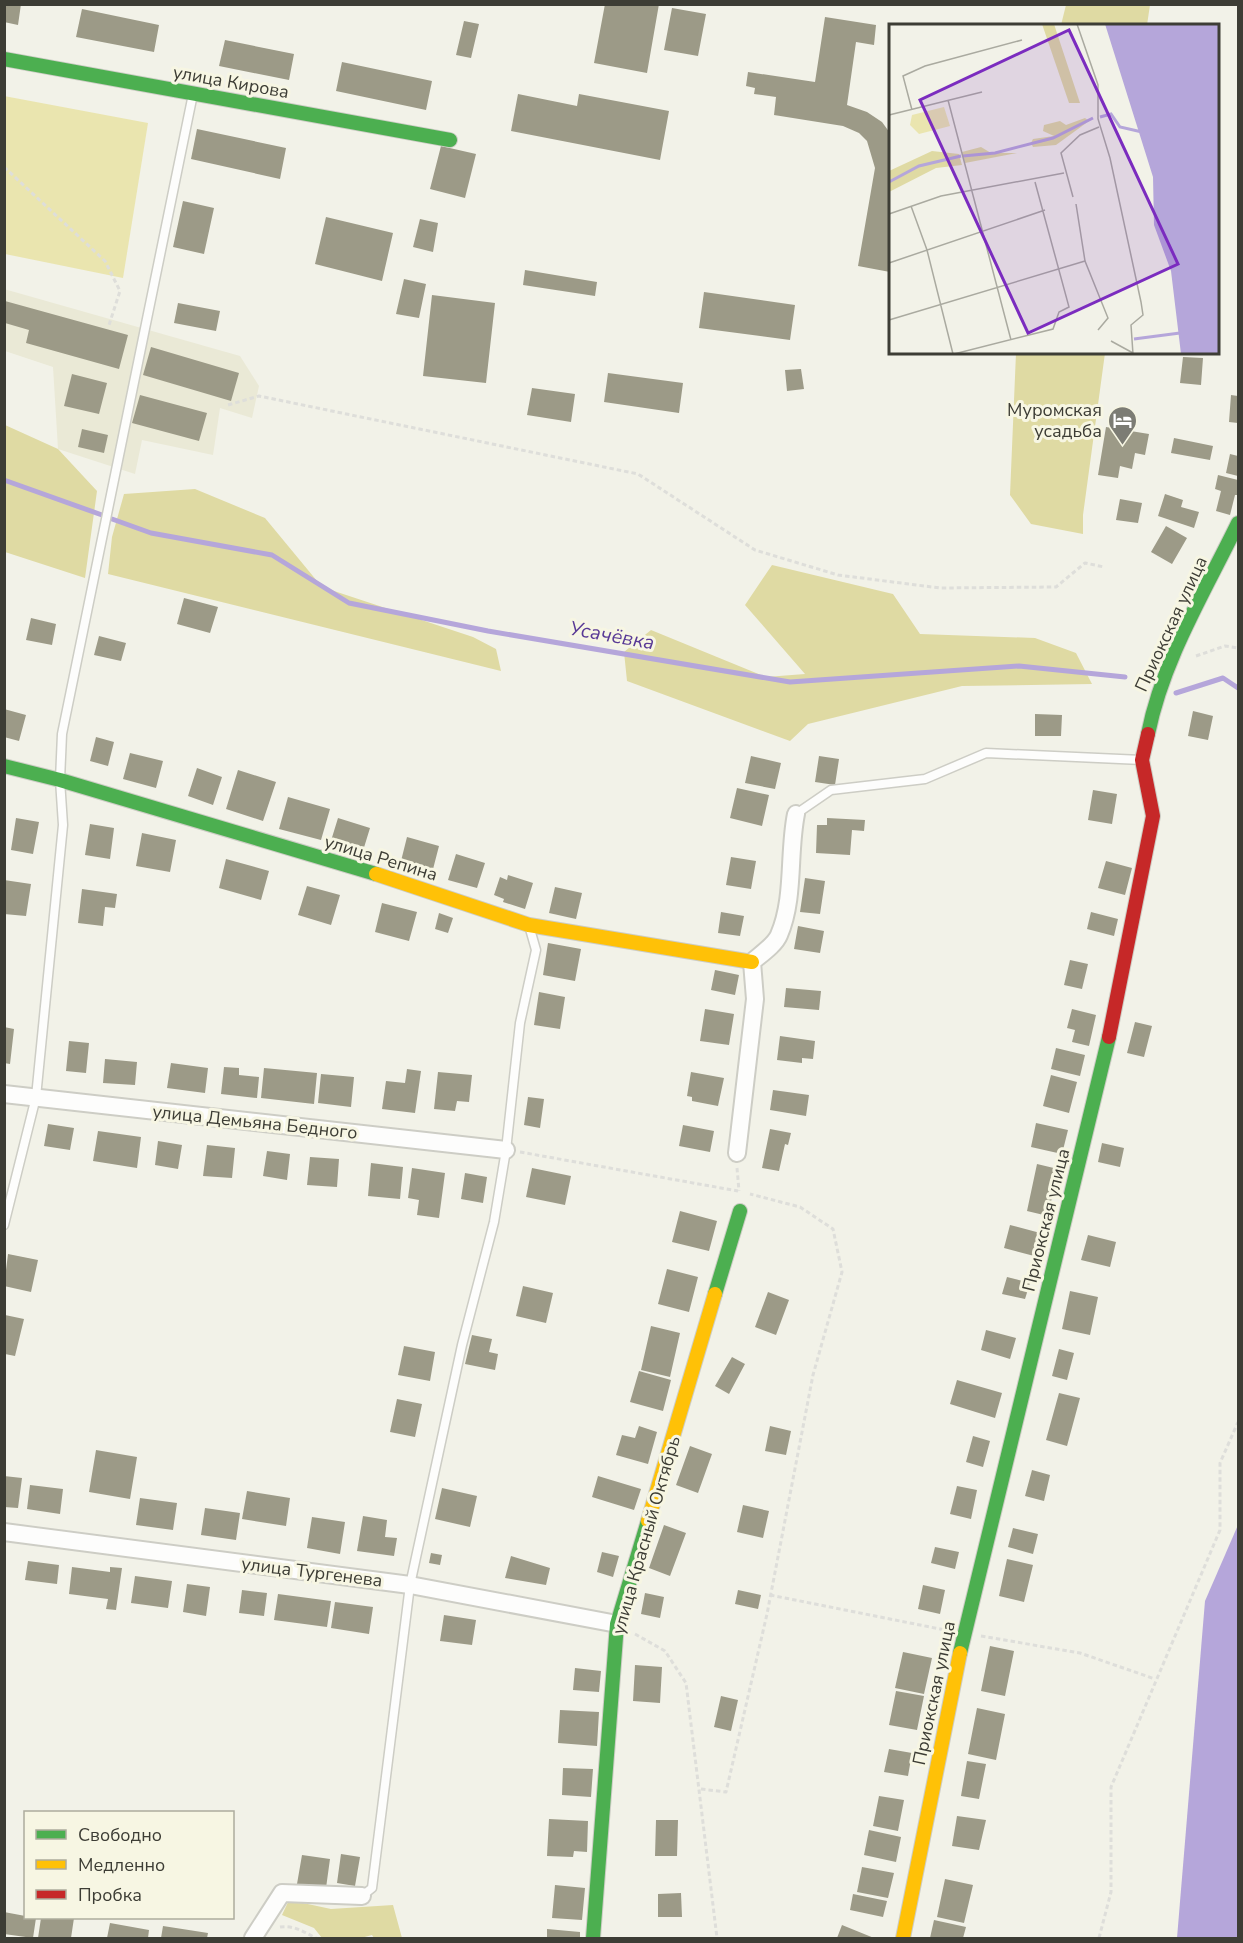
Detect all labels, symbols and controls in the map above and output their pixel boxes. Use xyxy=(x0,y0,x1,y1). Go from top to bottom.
inset map xyxy=(889,24,1219,354)
street label: улица Кирова xyxy=(171,60,291,104)
place label: Муромская усадьба xyxy=(1007,398,1102,443)
hotel icon: Муромская усадьба xyxy=(1107,404,1139,446)
street label: Приокская улица xyxy=(1129,552,1213,696)
water label: Усачёвка xyxy=(567,615,657,656)
street label: улица Репина xyxy=(322,829,440,887)
street label: улица Демьяна Бедного xyxy=(151,1099,359,1145)
street label: Приокская улица xyxy=(1017,1146,1075,1294)
street label: улица Красный Октябрь xyxy=(606,1433,686,1637)
street label: улица Тургенева xyxy=(240,1551,384,1593)
street label: Приокская улица xyxy=(907,1619,961,1767)
legend xyxy=(24,1811,234,1919)
text: Свободно xyxy=(78,1823,162,1847)
text: Медленно xyxy=(78,1853,165,1877)
text: Пробка xyxy=(78,1883,142,1907)

